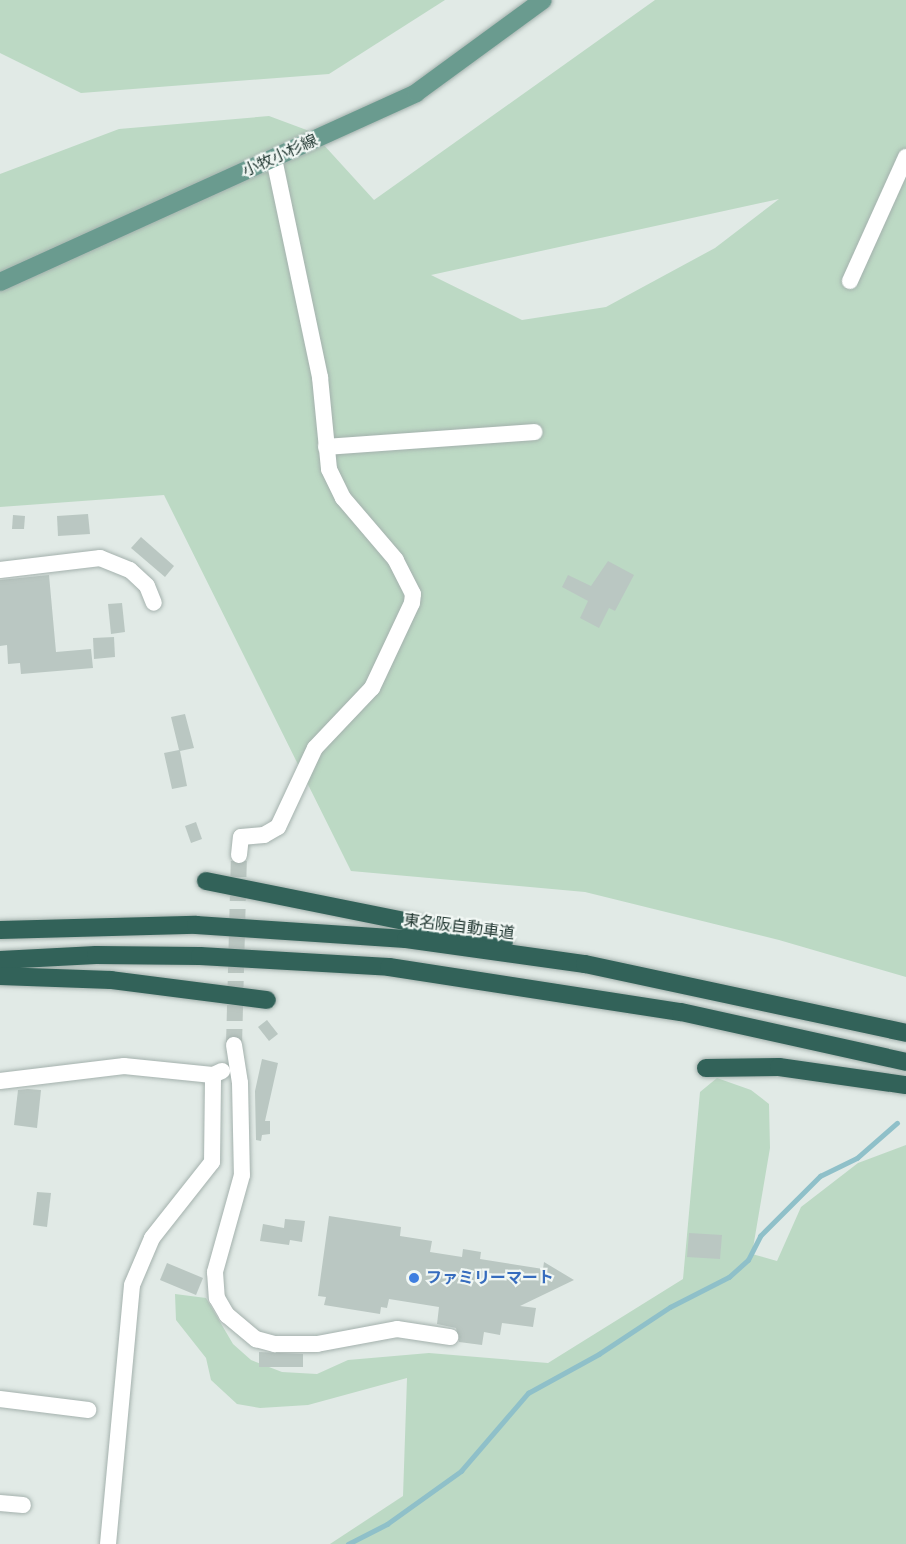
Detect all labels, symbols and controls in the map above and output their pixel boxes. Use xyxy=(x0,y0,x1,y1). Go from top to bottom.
street label: 小牧小杉線 xyxy=(240,131,320,181)
street label: 東名阪自動車道 xyxy=(402,911,516,943)
place label: ファミリーマート xyxy=(426,1268,554,1288)
marker: ファミリーマート xyxy=(407,1271,421,1285)

